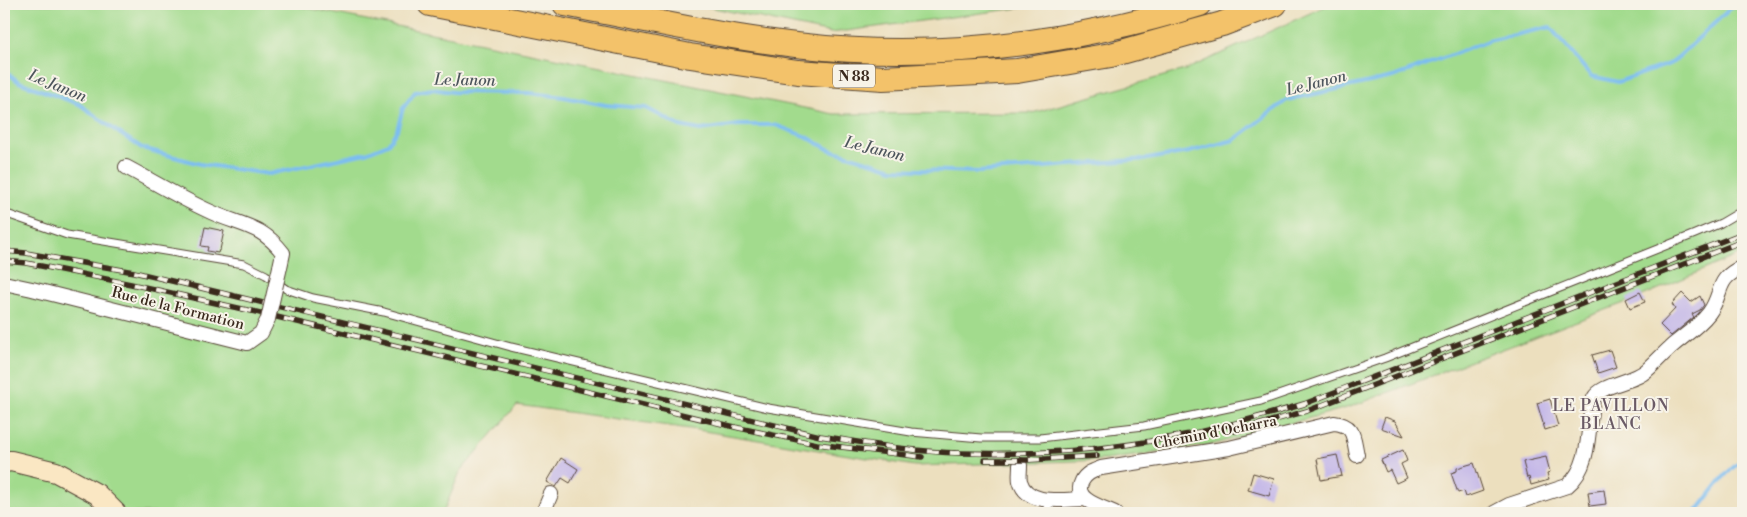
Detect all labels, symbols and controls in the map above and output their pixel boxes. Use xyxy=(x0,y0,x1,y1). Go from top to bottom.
road number: N 88 xyxy=(833,64,875,88)
water label: Le Janon xyxy=(25,65,91,107)
water label: Le Janon xyxy=(1283,66,1349,100)
water label: Le Janon xyxy=(433,69,497,91)
water label: Le Janon xyxy=(842,132,908,166)
street label: Rue de la Formation xyxy=(109,283,246,334)
district label: LE PAVILLON BLANC xyxy=(1552,396,1670,434)
street label: Chemin d'Ocharra xyxy=(1152,411,1279,454)

